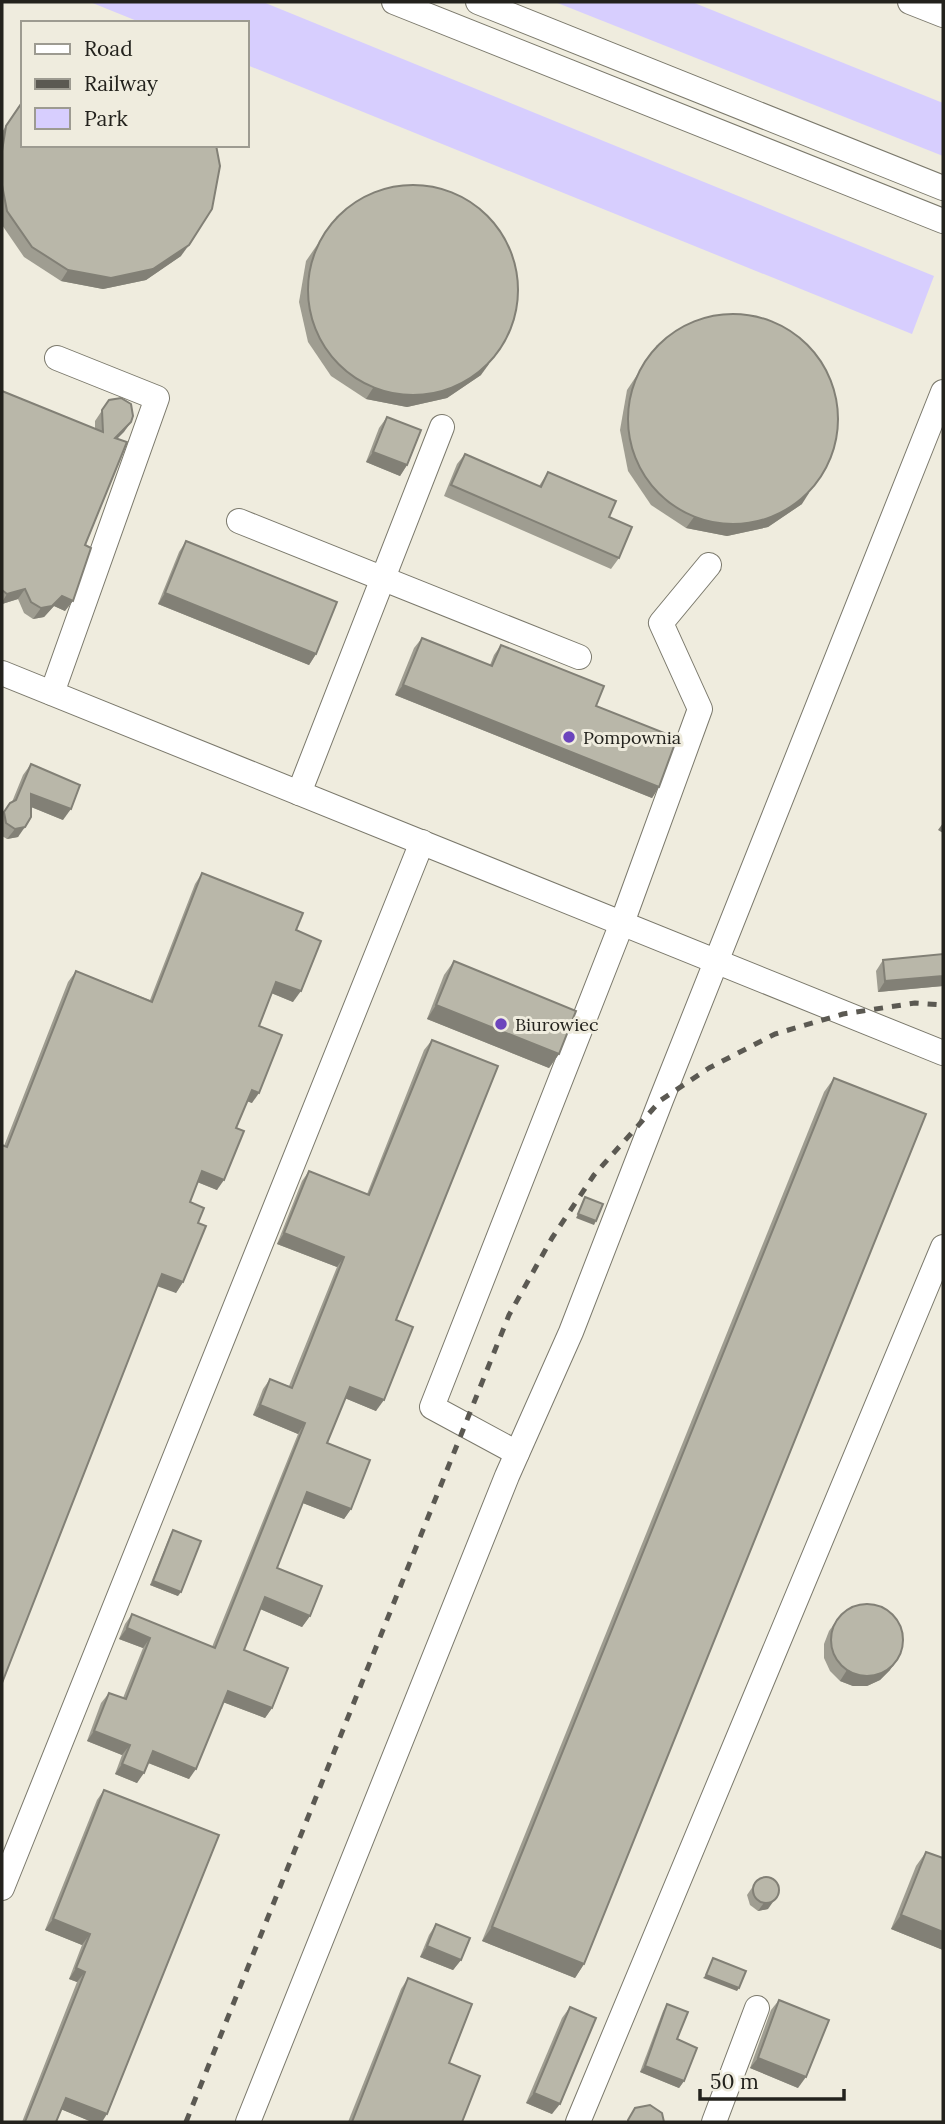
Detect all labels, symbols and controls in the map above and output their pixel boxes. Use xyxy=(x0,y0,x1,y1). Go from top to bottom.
legend xyxy=(21,21,248,147)
text: Road xyxy=(84,35,133,62)
text: Railway xyxy=(84,70,158,97)
text: Park xyxy=(84,105,128,132)
place label: Pompownia xyxy=(583,726,681,749)
marker: Pompownia xyxy=(561,729,577,745)
place label: Biurowiec xyxy=(515,1013,599,1036)
marker: Biurowiec xyxy=(493,1016,509,1032)
scale bar xyxy=(700,2058,844,2102)
text: 50 m xyxy=(710,2068,759,2095)

